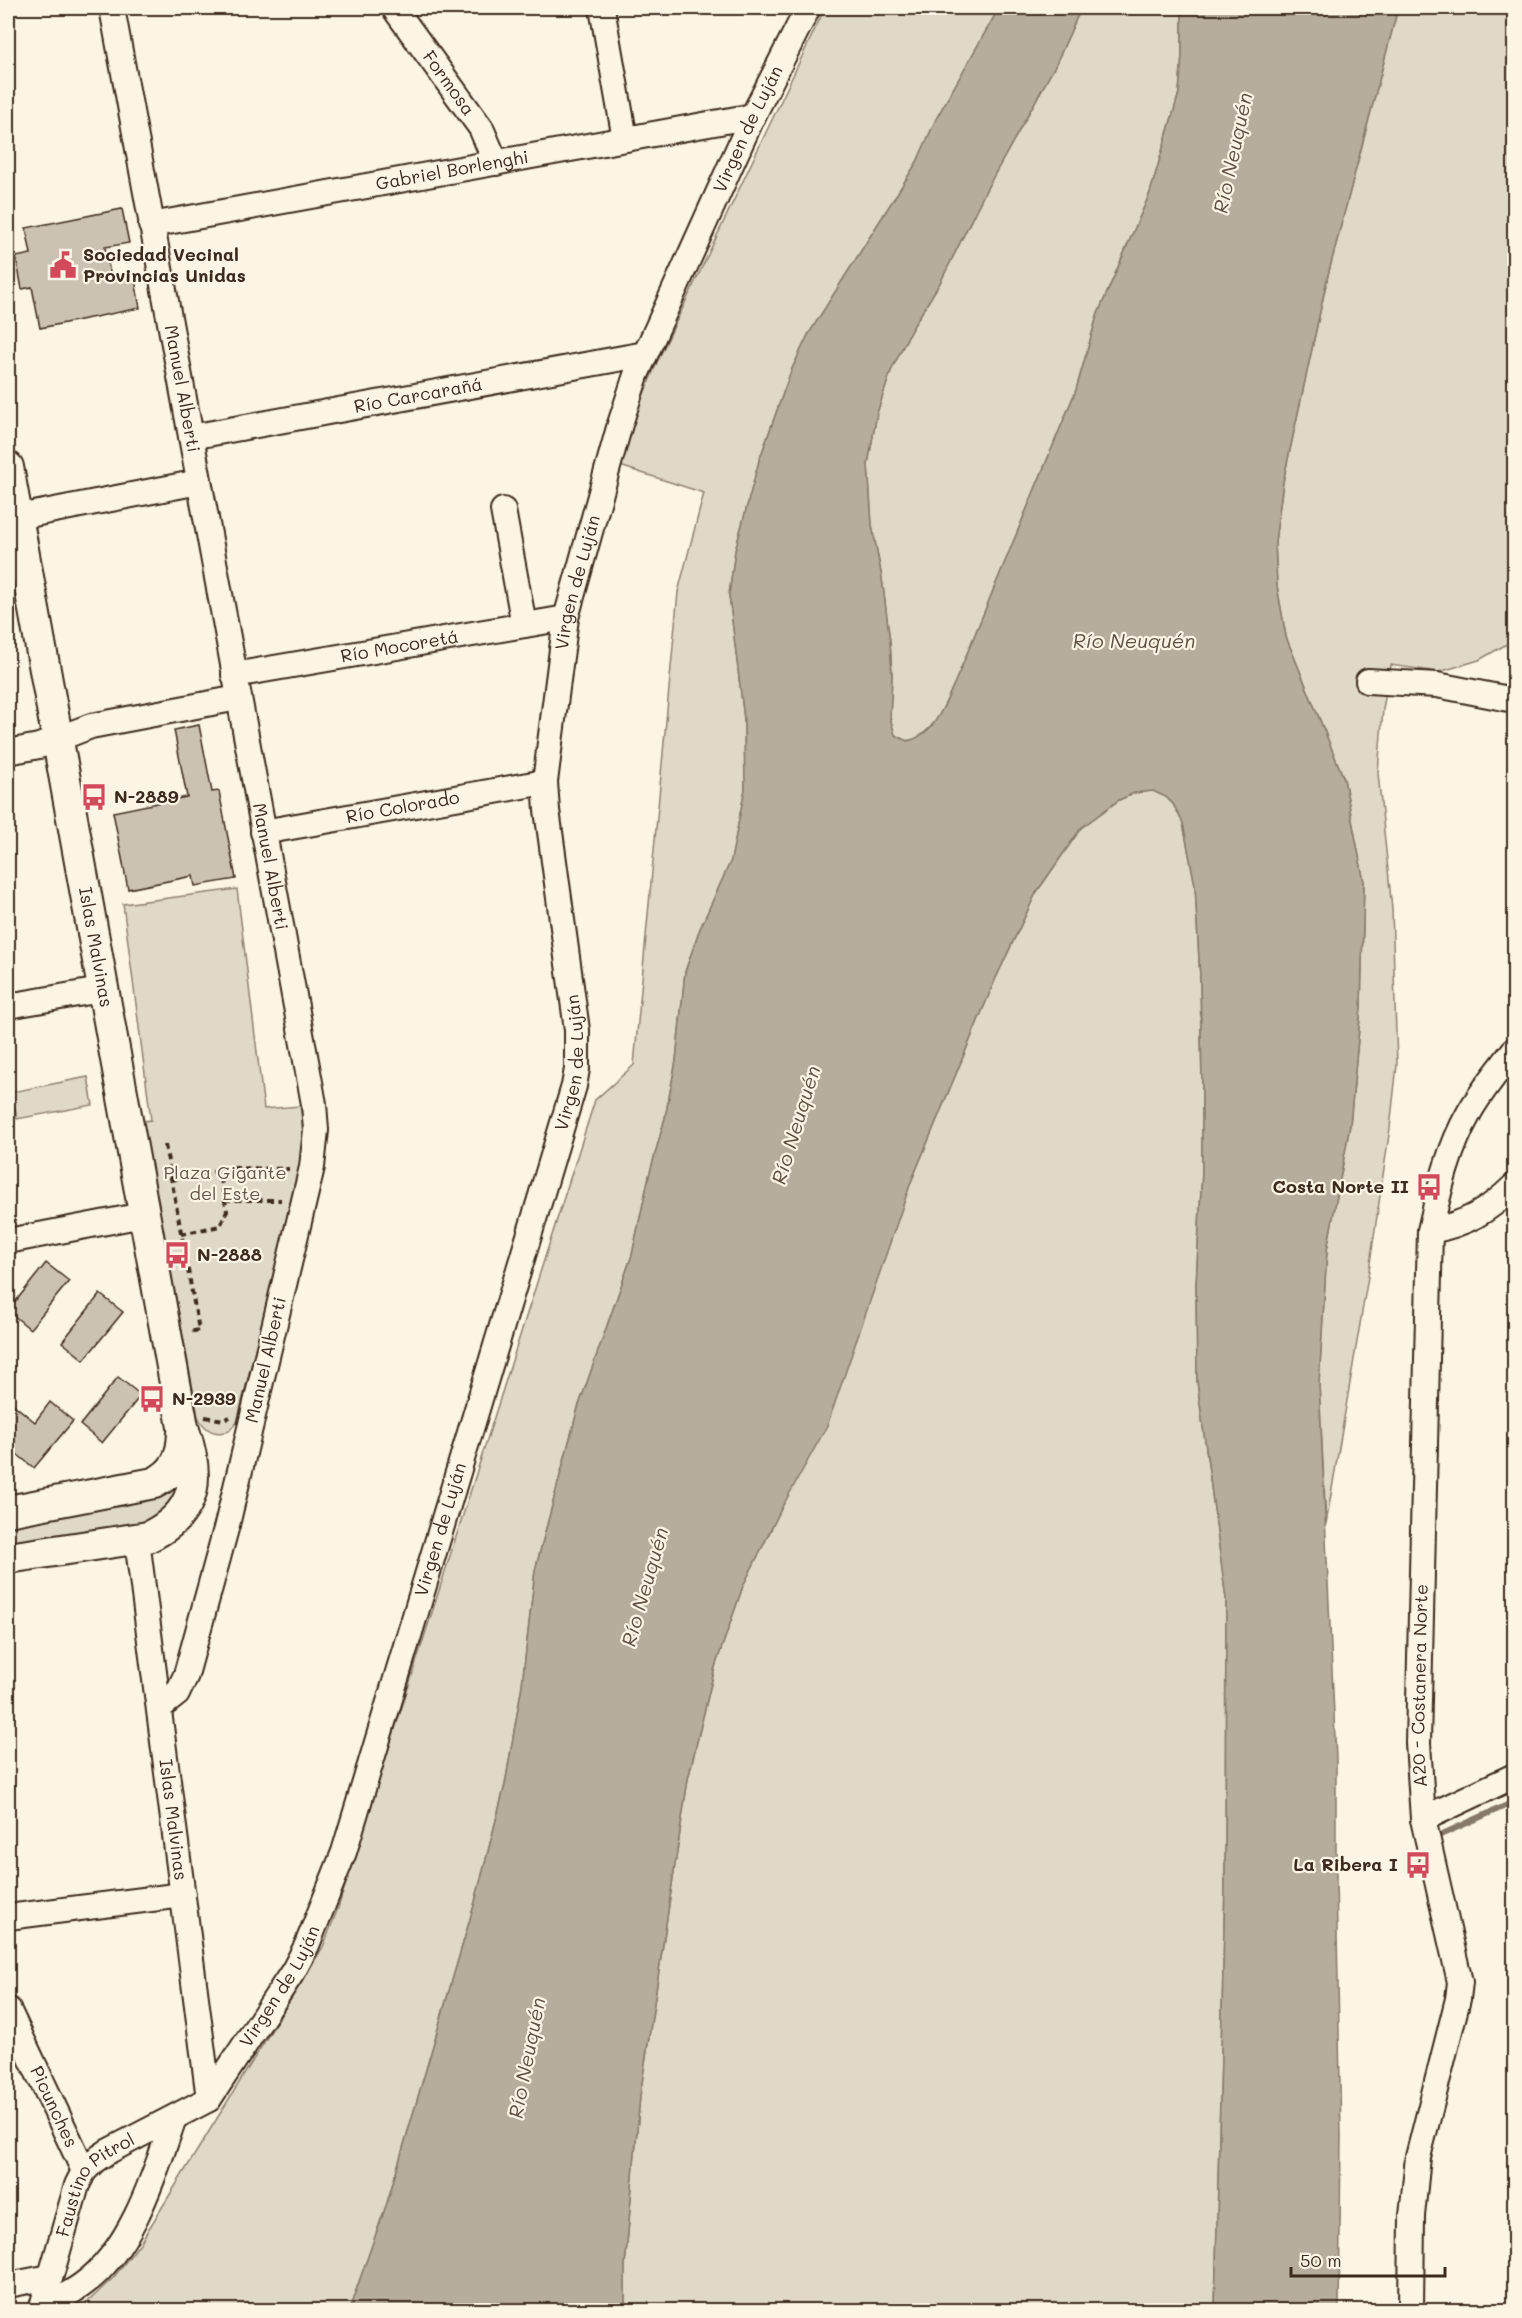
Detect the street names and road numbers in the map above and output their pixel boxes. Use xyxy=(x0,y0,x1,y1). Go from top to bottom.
street label: Formosa xyxy=(418,45,481,120)
street label: Virgen de Luján xyxy=(707,61,788,196)
street label: Gabriel Borlenghi xyxy=(374,144,530,195)
street label: Manuel Alberti xyxy=(160,323,207,454)
street label: Río Carcarañá xyxy=(352,371,484,418)
street label: Virgen de Luján xyxy=(549,512,605,651)
street label: Río Mocoretá xyxy=(339,624,460,668)
street label: Río Colorado xyxy=(344,784,462,828)
street label: Manuel Alberti xyxy=(248,801,295,932)
street label: Islas Malvinas xyxy=(74,885,119,1009)
street label: Virgen de Luján xyxy=(548,993,588,1134)
street label: Manuel Alberti xyxy=(239,1294,291,1425)
street label: Virgen de Luján xyxy=(408,1460,471,1599)
street label: A20 - Costanera Norte xyxy=(1405,1584,1433,1788)
street label: Islas Malvinas xyxy=(154,1758,194,1882)
street label: Virgen de Luján xyxy=(233,1922,325,2051)
street label: Picunches xyxy=(25,2062,84,2151)
street label: Faustino Pitrol xyxy=(50,2127,138,2239)

